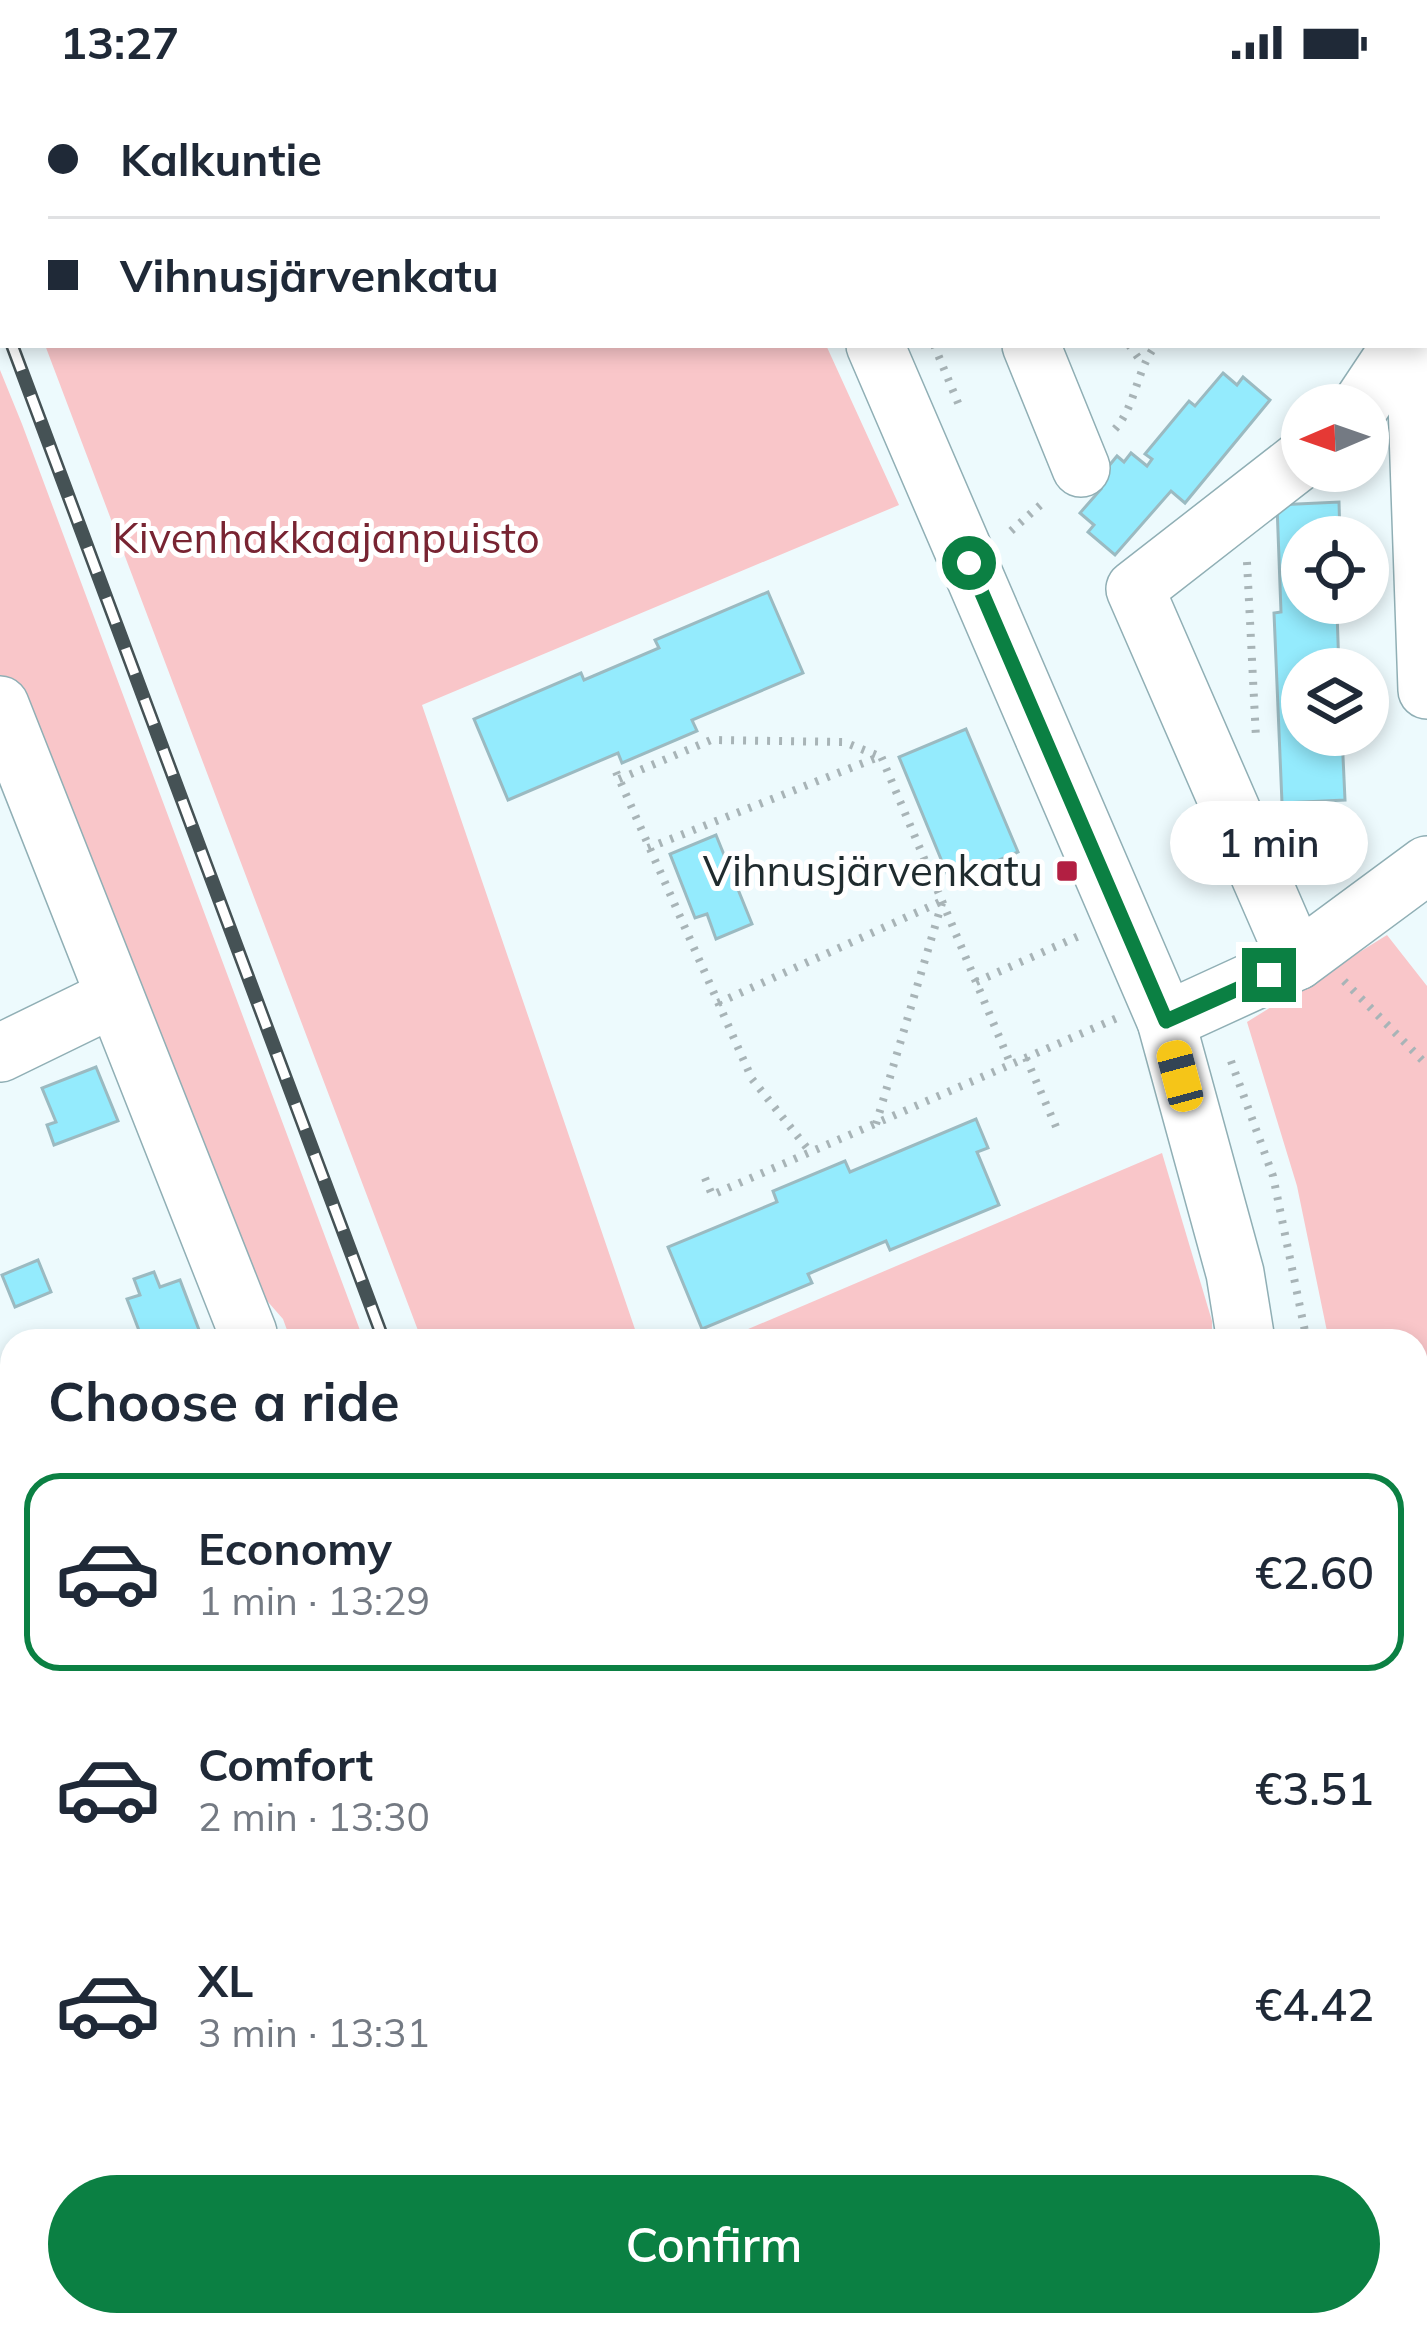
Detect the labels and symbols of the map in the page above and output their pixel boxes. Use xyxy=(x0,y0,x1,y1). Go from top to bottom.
north arrow xyxy=(1281,384,1389,492)
park label: Kivenhakkaajanpuisto xyxy=(112,511,540,564)
route start xyxy=(942,536,996,590)
callout: 1 min xyxy=(1170,801,1368,885)
place label: Vihnusjärvenkatu xyxy=(703,844,1043,897)
marker: Vihnusjärvenkatu xyxy=(1054,858,1080,884)
route end xyxy=(1242,948,1296,1002)
car xyxy=(1153,1037,1207,1115)

